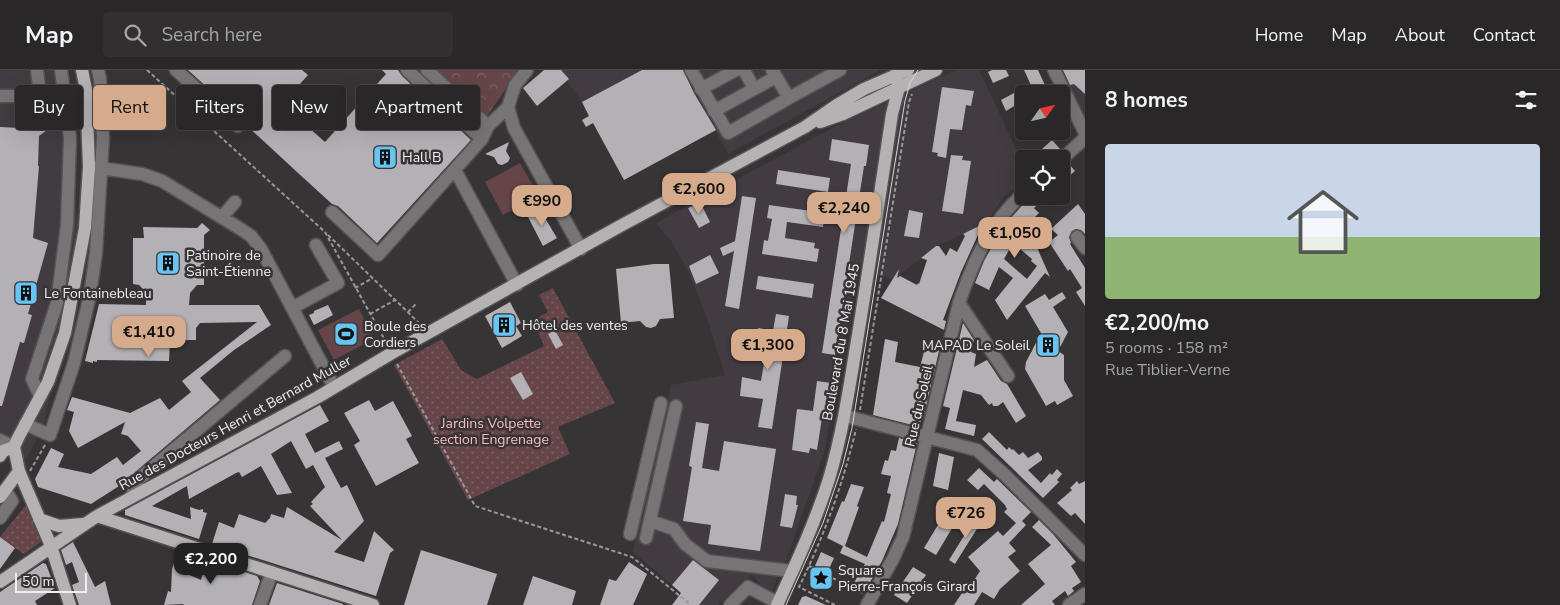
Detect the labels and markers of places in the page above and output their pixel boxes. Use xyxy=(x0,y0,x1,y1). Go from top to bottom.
building icon: Hall B xyxy=(372,144,398,170)
place label: Hall B xyxy=(402,148,441,167)
pin: €2,600 xyxy=(658,172,740,215)
pin: €990 xyxy=(512,184,572,227)
pin: €2,240 xyxy=(803,191,885,234)
pin: €1,050 xyxy=(974,216,1056,259)
place label: Patinoire de Saint-Étienne xyxy=(186,246,271,281)
building icon: Patinoire de Saint-Étienne xyxy=(155,250,181,276)
building icon: Le Fontainebleau xyxy=(13,280,39,306)
place label: Le Fontainebleau xyxy=(44,284,152,303)
building icon: Hôtel des ventes xyxy=(491,312,517,338)
pin: €1,410 xyxy=(108,316,190,358)
place label: Hôtel des ventes xyxy=(522,316,628,335)
place label: Boule des Cordiers xyxy=(364,317,427,352)
sports icon: Boule des Cordiers xyxy=(333,321,359,347)
pin: €1,300 xyxy=(727,328,809,371)
building icon: MAPAD Le Soleil xyxy=(1035,332,1061,358)
place label: MAPAD Le Soleil xyxy=(922,336,1031,355)
pin: €726 xyxy=(936,496,996,539)
pin: €2,200 xyxy=(170,542,252,585)
place label: Square Pierre-François Girard xyxy=(838,561,975,596)
place icon: Square Pierre-François Girard xyxy=(808,565,834,591)

